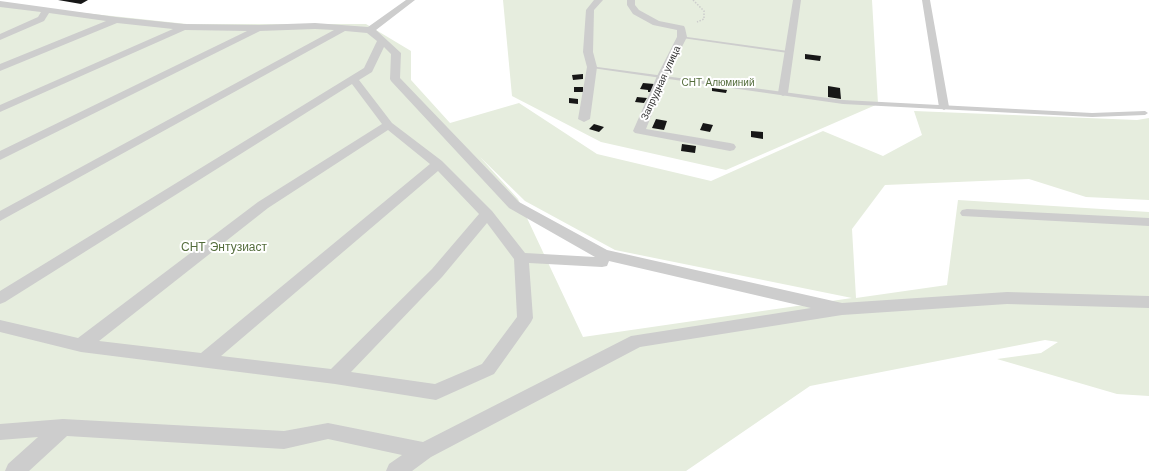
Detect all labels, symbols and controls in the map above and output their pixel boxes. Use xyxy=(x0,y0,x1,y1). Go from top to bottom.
street label: Запрудная улица xyxy=(639,44,683,122)
park label: СНТ Алюминий xyxy=(681,77,755,89)
park label: СНТ Энтузиаст xyxy=(181,240,267,254)

